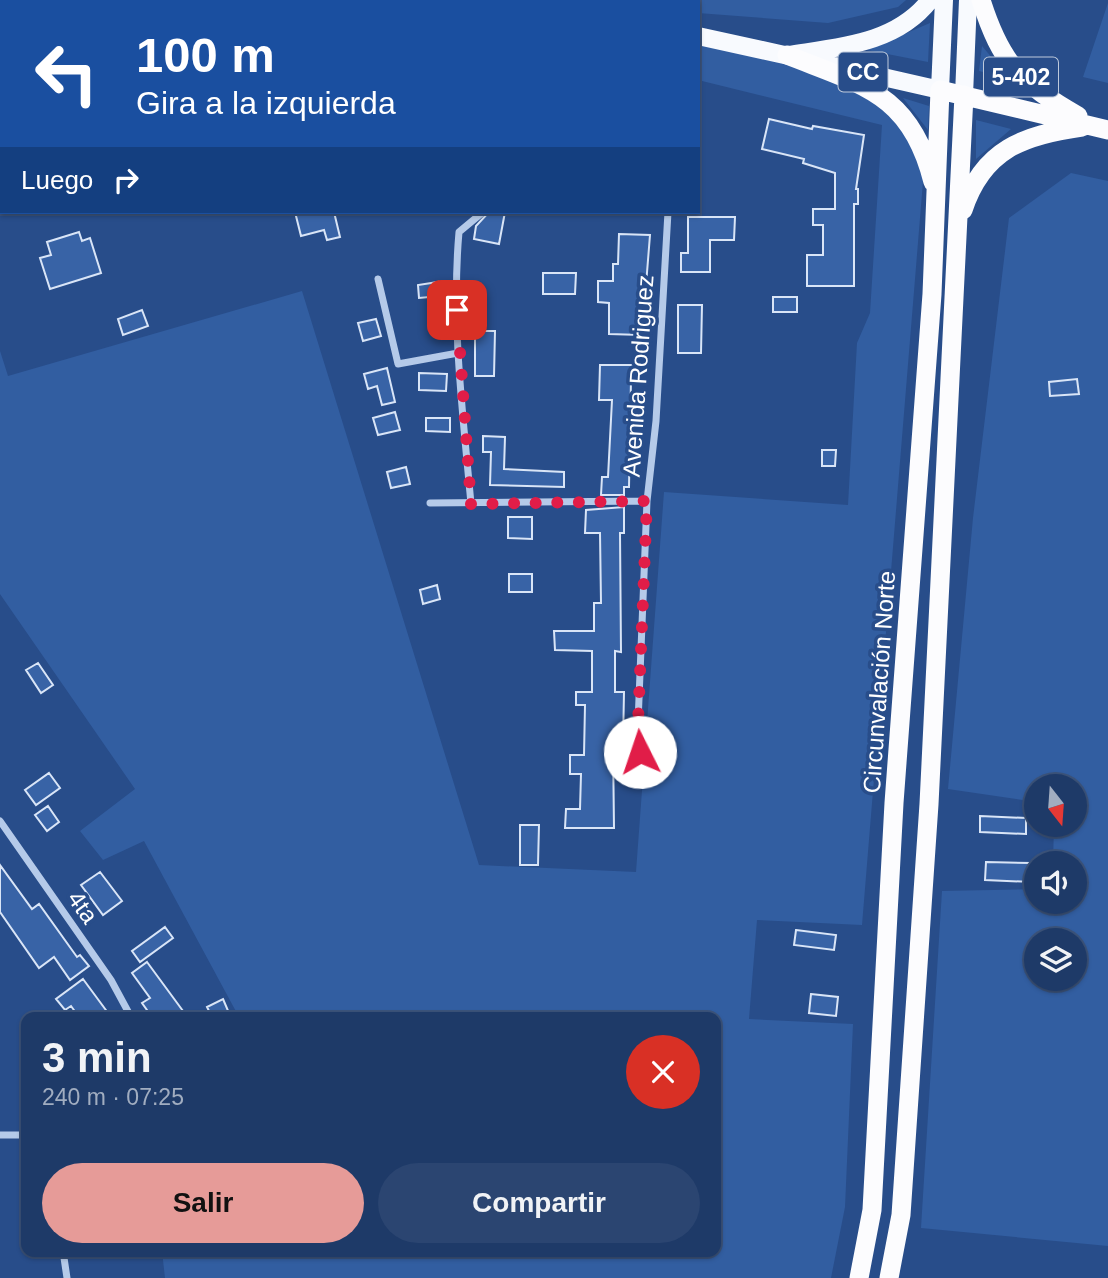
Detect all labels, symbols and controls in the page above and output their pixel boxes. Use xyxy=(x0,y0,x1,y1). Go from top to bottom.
icon: left xyxy=(21,28,112,119)
text: 100 m xyxy=(136,28,275,82)
road number: CC xyxy=(838,53,888,92)
road number: 5-402 xyxy=(984,58,1058,96)
text: Gira a la izquierda xyxy=(136,85,396,121)
icon: right xyxy=(107,161,145,199)
text: Luego xyxy=(21,165,93,195)
street label: Avenida Rodriguez xyxy=(617,274,659,478)
pin xyxy=(427,280,487,340)
icon: arrive xyxy=(438,291,476,329)
street label: Circunvalación Norte xyxy=(858,570,900,794)
position arrow xyxy=(603,715,677,789)
north arrow xyxy=(1024,774,1087,836)
map controls xyxy=(1024,774,1087,991)
button: sound xyxy=(1024,851,1087,914)
street label: 4ta xyxy=(62,886,104,929)
button: layers xyxy=(1024,928,1087,991)
text: 3 min xyxy=(42,1034,152,1081)
button: close xyxy=(626,1035,700,1109)
text: 240 m · 07:25 xyxy=(42,1084,184,1110)
button: Salir xyxy=(42,1163,364,1243)
button: Compartir xyxy=(378,1163,700,1243)

